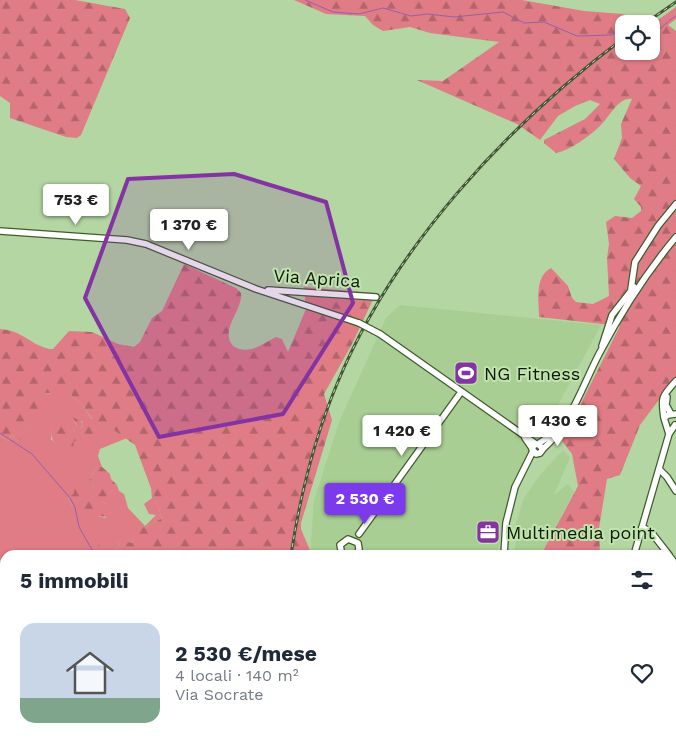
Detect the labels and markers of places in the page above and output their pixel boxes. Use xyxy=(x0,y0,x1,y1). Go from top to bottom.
pin: 753 € xyxy=(41,184,111,226)
pin: 1 370 € xyxy=(143,208,235,251)
sports icon: NG Fitness xyxy=(453,360,479,386)
place label: NG Fitness xyxy=(484,363,580,384)
pin: 1 430 € xyxy=(512,404,604,447)
pin: 1 420 € xyxy=(356,414,448,457)
pin: 2 530 € xyxy=(319,482,411,525)
office icon: Multimedia point xyxy=(475,519,501,545)
place label: Multimedia point xyxy=(506,522,655,543)

